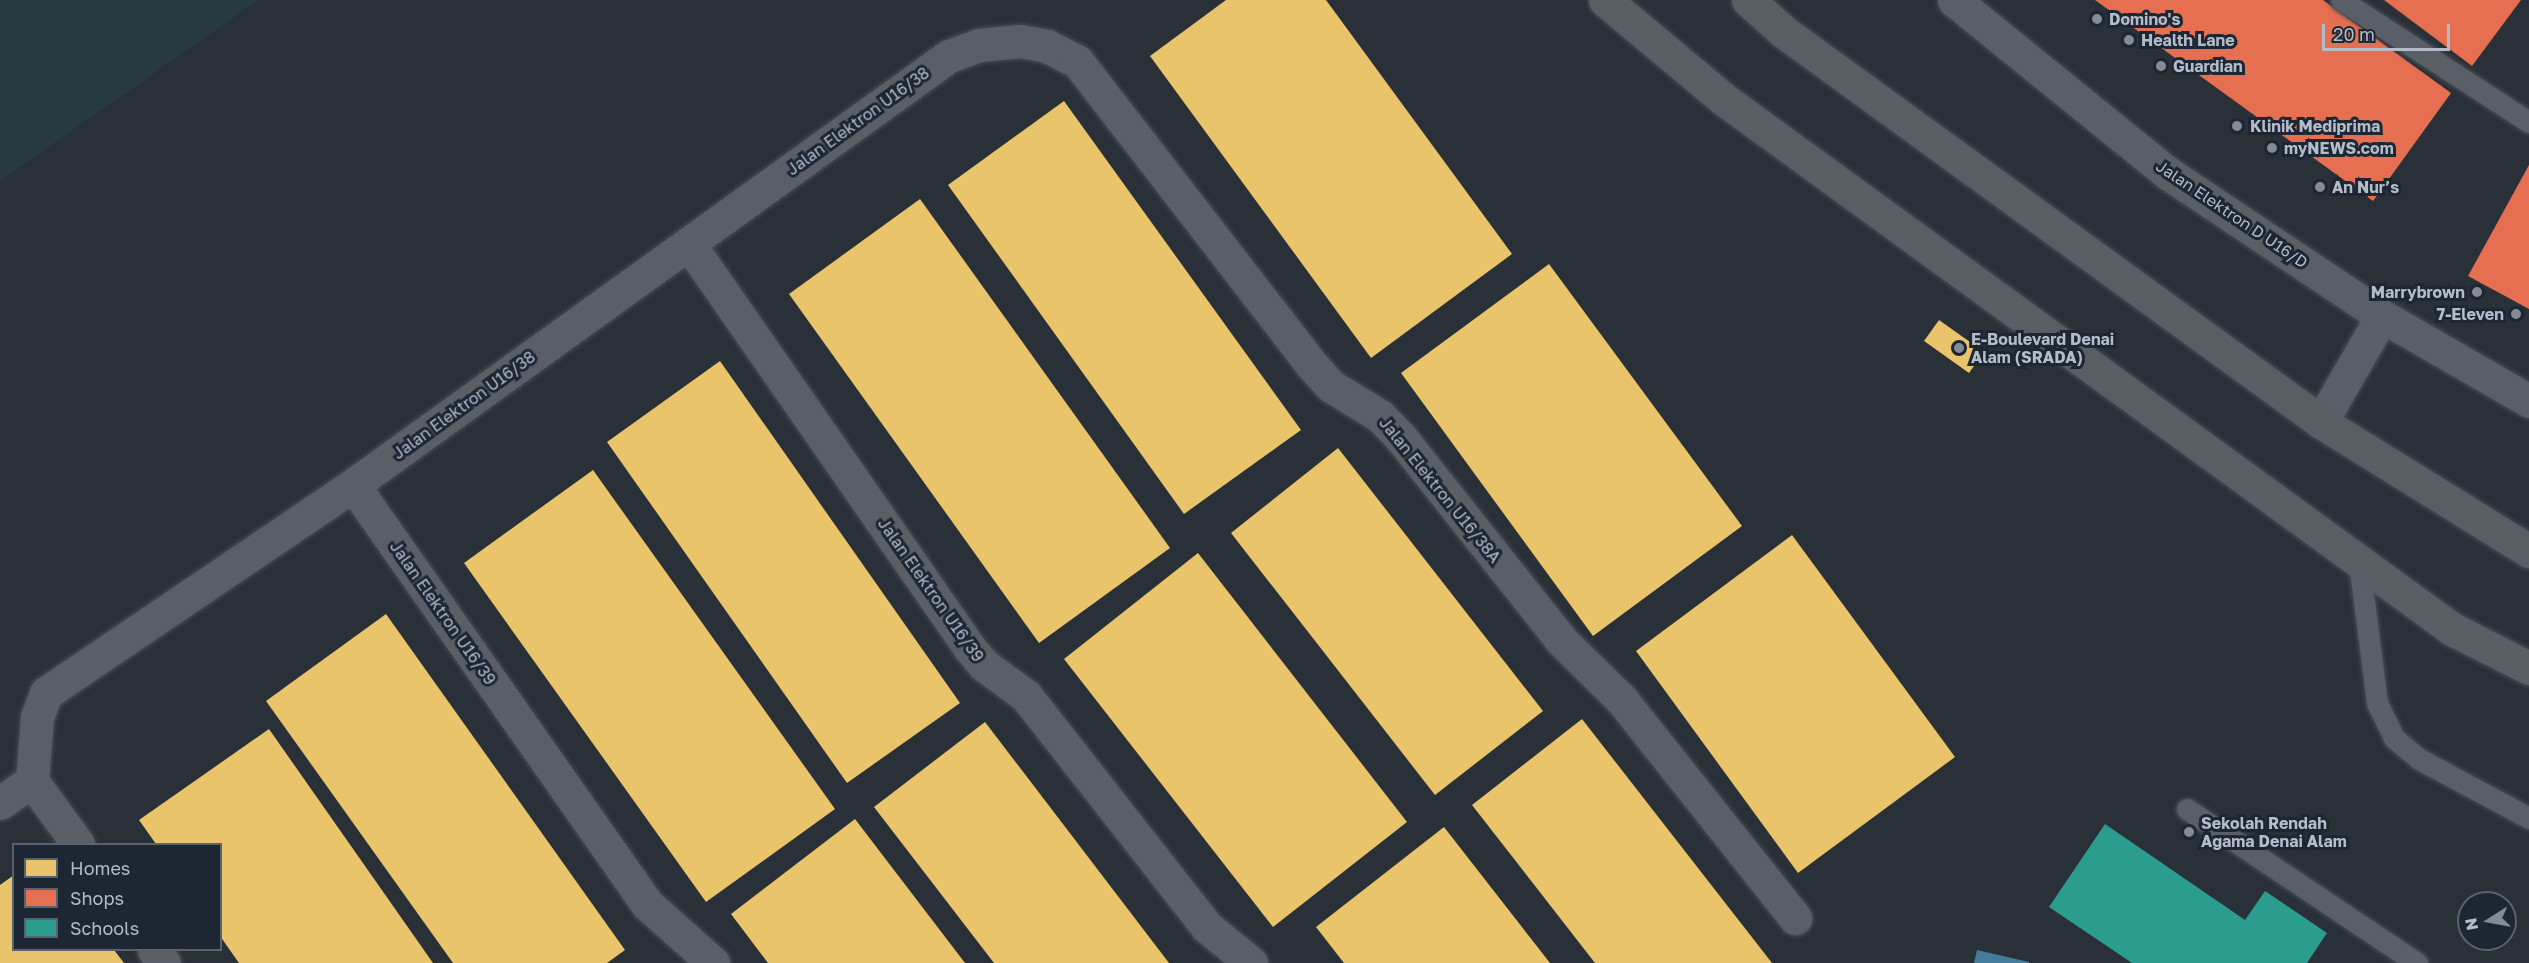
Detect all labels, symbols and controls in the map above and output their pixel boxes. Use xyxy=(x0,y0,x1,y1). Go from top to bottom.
place label: Domino's xyxy=(2109,9,2180,29)
marker: Domino's xyxy=(2090,12,2104,26)
scale bar xyxy=(2325,12,2452,50)
text: 20 m xyxy=(2333,23,2375,45)
place label: Health Lane xyxy=(2141,30,2235,50)
marker: Health Lane xyxy=(2122,33,2136,47)
place label: Guardian xyxy=(2173,56,2243,76)
marker: Guardian xyxy=(2154,59,2168,73)
street label: Jalan Elektron U16/38 xyxy=(783,63,933,179)
place label: Klinik Mediprima xyxy=(2250,116,2380,136)
marker: Klinik Mediprima xyxy=(2228,117,2246,135)
place label: myNEWS.com xyxy=(2284,138,2394,158)
marker: myNEWS.com xyxy=(2265,141,2279,155)
street label: Jalan Elektron D U16/D xyxy=(2153,156,2311,272)
place label: An Nur’s xyxy=(2332,177,2399,197)
marker: An Nur’s xyxy=(2313,180,2327,194)
place label: Marrybrown xyxy=(2371,282,2465,302)
marker: Marrybrown xyxy=(2470,285,2484,299)
place label: 7-Eleven xyxy=(2436,304,2504,324)
marker: 7-Eleven xyxy=(2509,307,2523,321)
place label: E-Boulevard Denai Alam (SRADA) xyxy=(1971,329,2114,367)
marker: E-Boulevard Denai Alam (SRADA) xyxy=(1952,341,1966,355)
street label: Jalan Elektron U16/38 xyxy=(389,347,539,463)
street label: Jalan Elektron U16/38A xyxy=(1375,413,1505,567)
street label: Jalan Elektron U16/39 xyxy=(874,514,988,666)
street label: Jalan Elektron U16/39 xyxy=(386,537,500,689)
place label: Sekolah Rendah Agama Denai Alam xyxy=(2201,813,2347,851)
marker: Sekolah Rendah Agama Denai Alam xyxy=(2182,825,2196,839)
legend xyxy=(12,843,222,951)
text: Homes xyxy=(70,857,130,879)
text: Shops xyxy=(70,887,124,909)
north arrow xyxy=(2457,891,2517,951)
text: N xyxy=(2460,916,2482,932)
text: Schools xyxy=(70,917,139,939)

